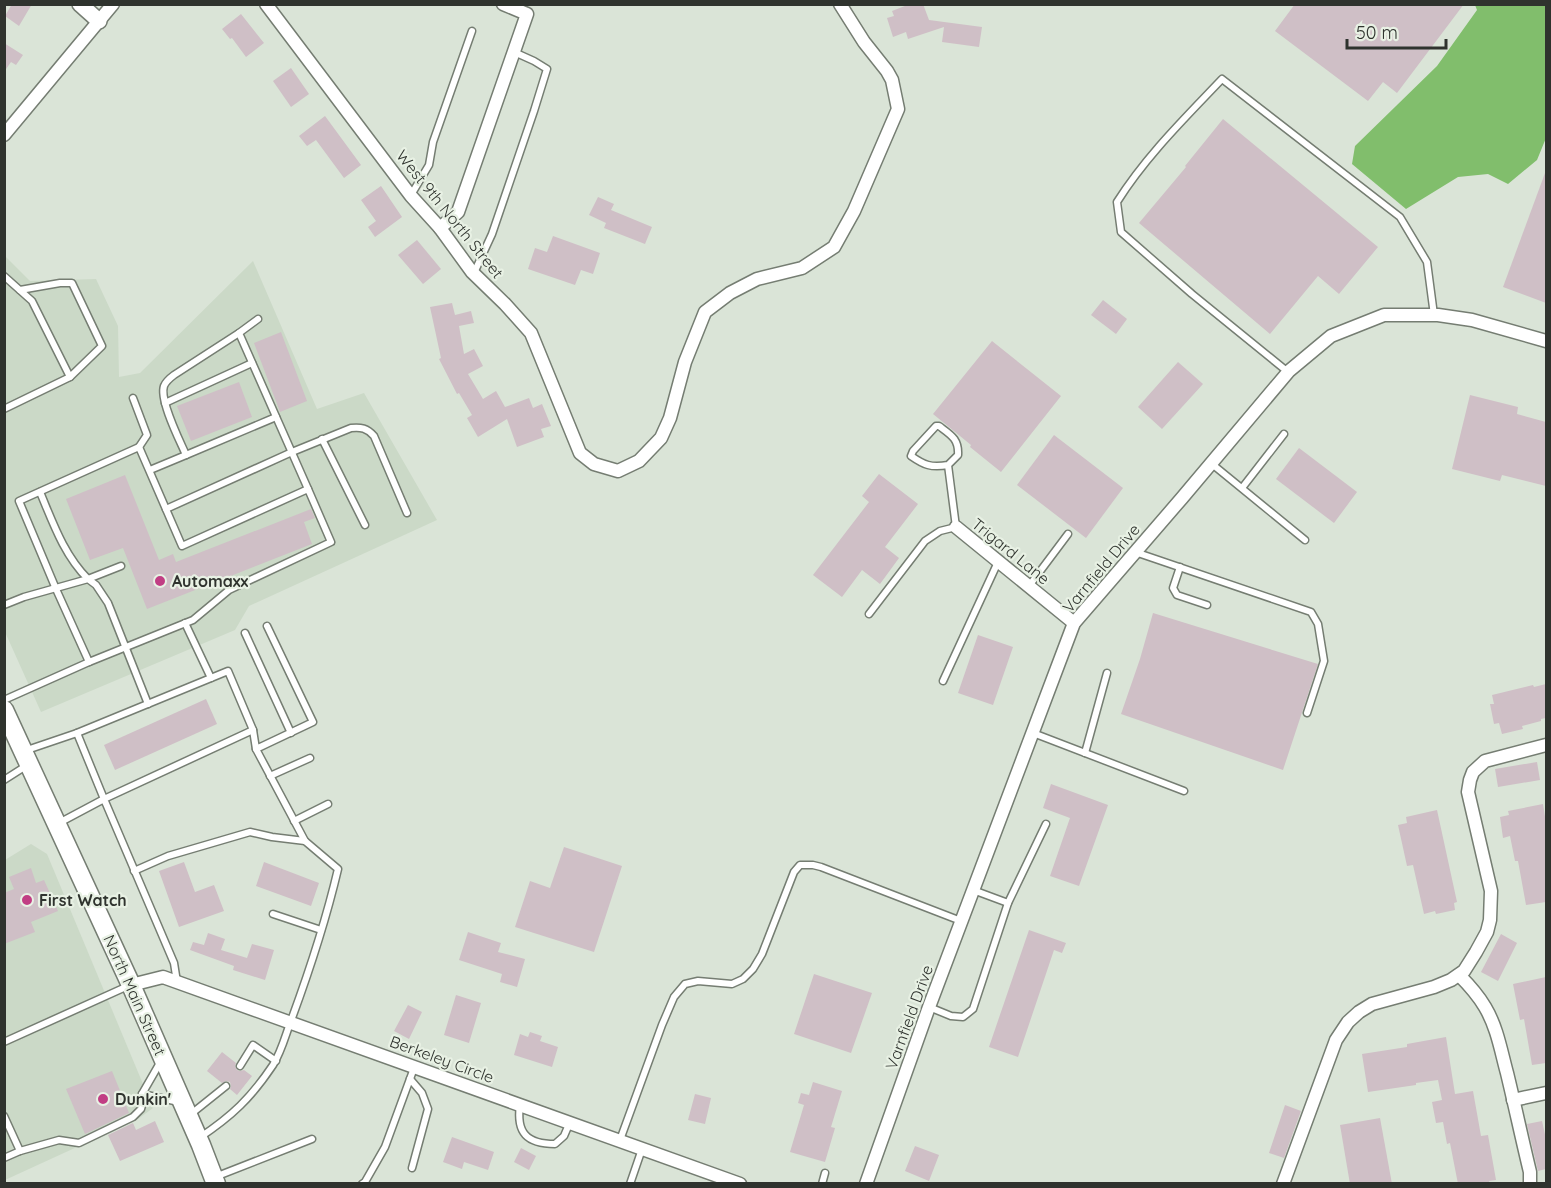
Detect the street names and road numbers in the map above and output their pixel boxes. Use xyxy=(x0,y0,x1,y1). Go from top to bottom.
street label: West 9th North Street xyxy=(392,146,508,282)
street label: Trigard Lane xyxy=(968,514,1054,588)
street label: Varnfield Drive xyxy=(1058,519,1144,617)
street label: North Main Street xyxy=(99,932,171,1058)
street label: Varnfield Drive xyxy=(881,962,937,1072)
street label: Berkeley Circle xyxy=(387,1031,497,1087)

